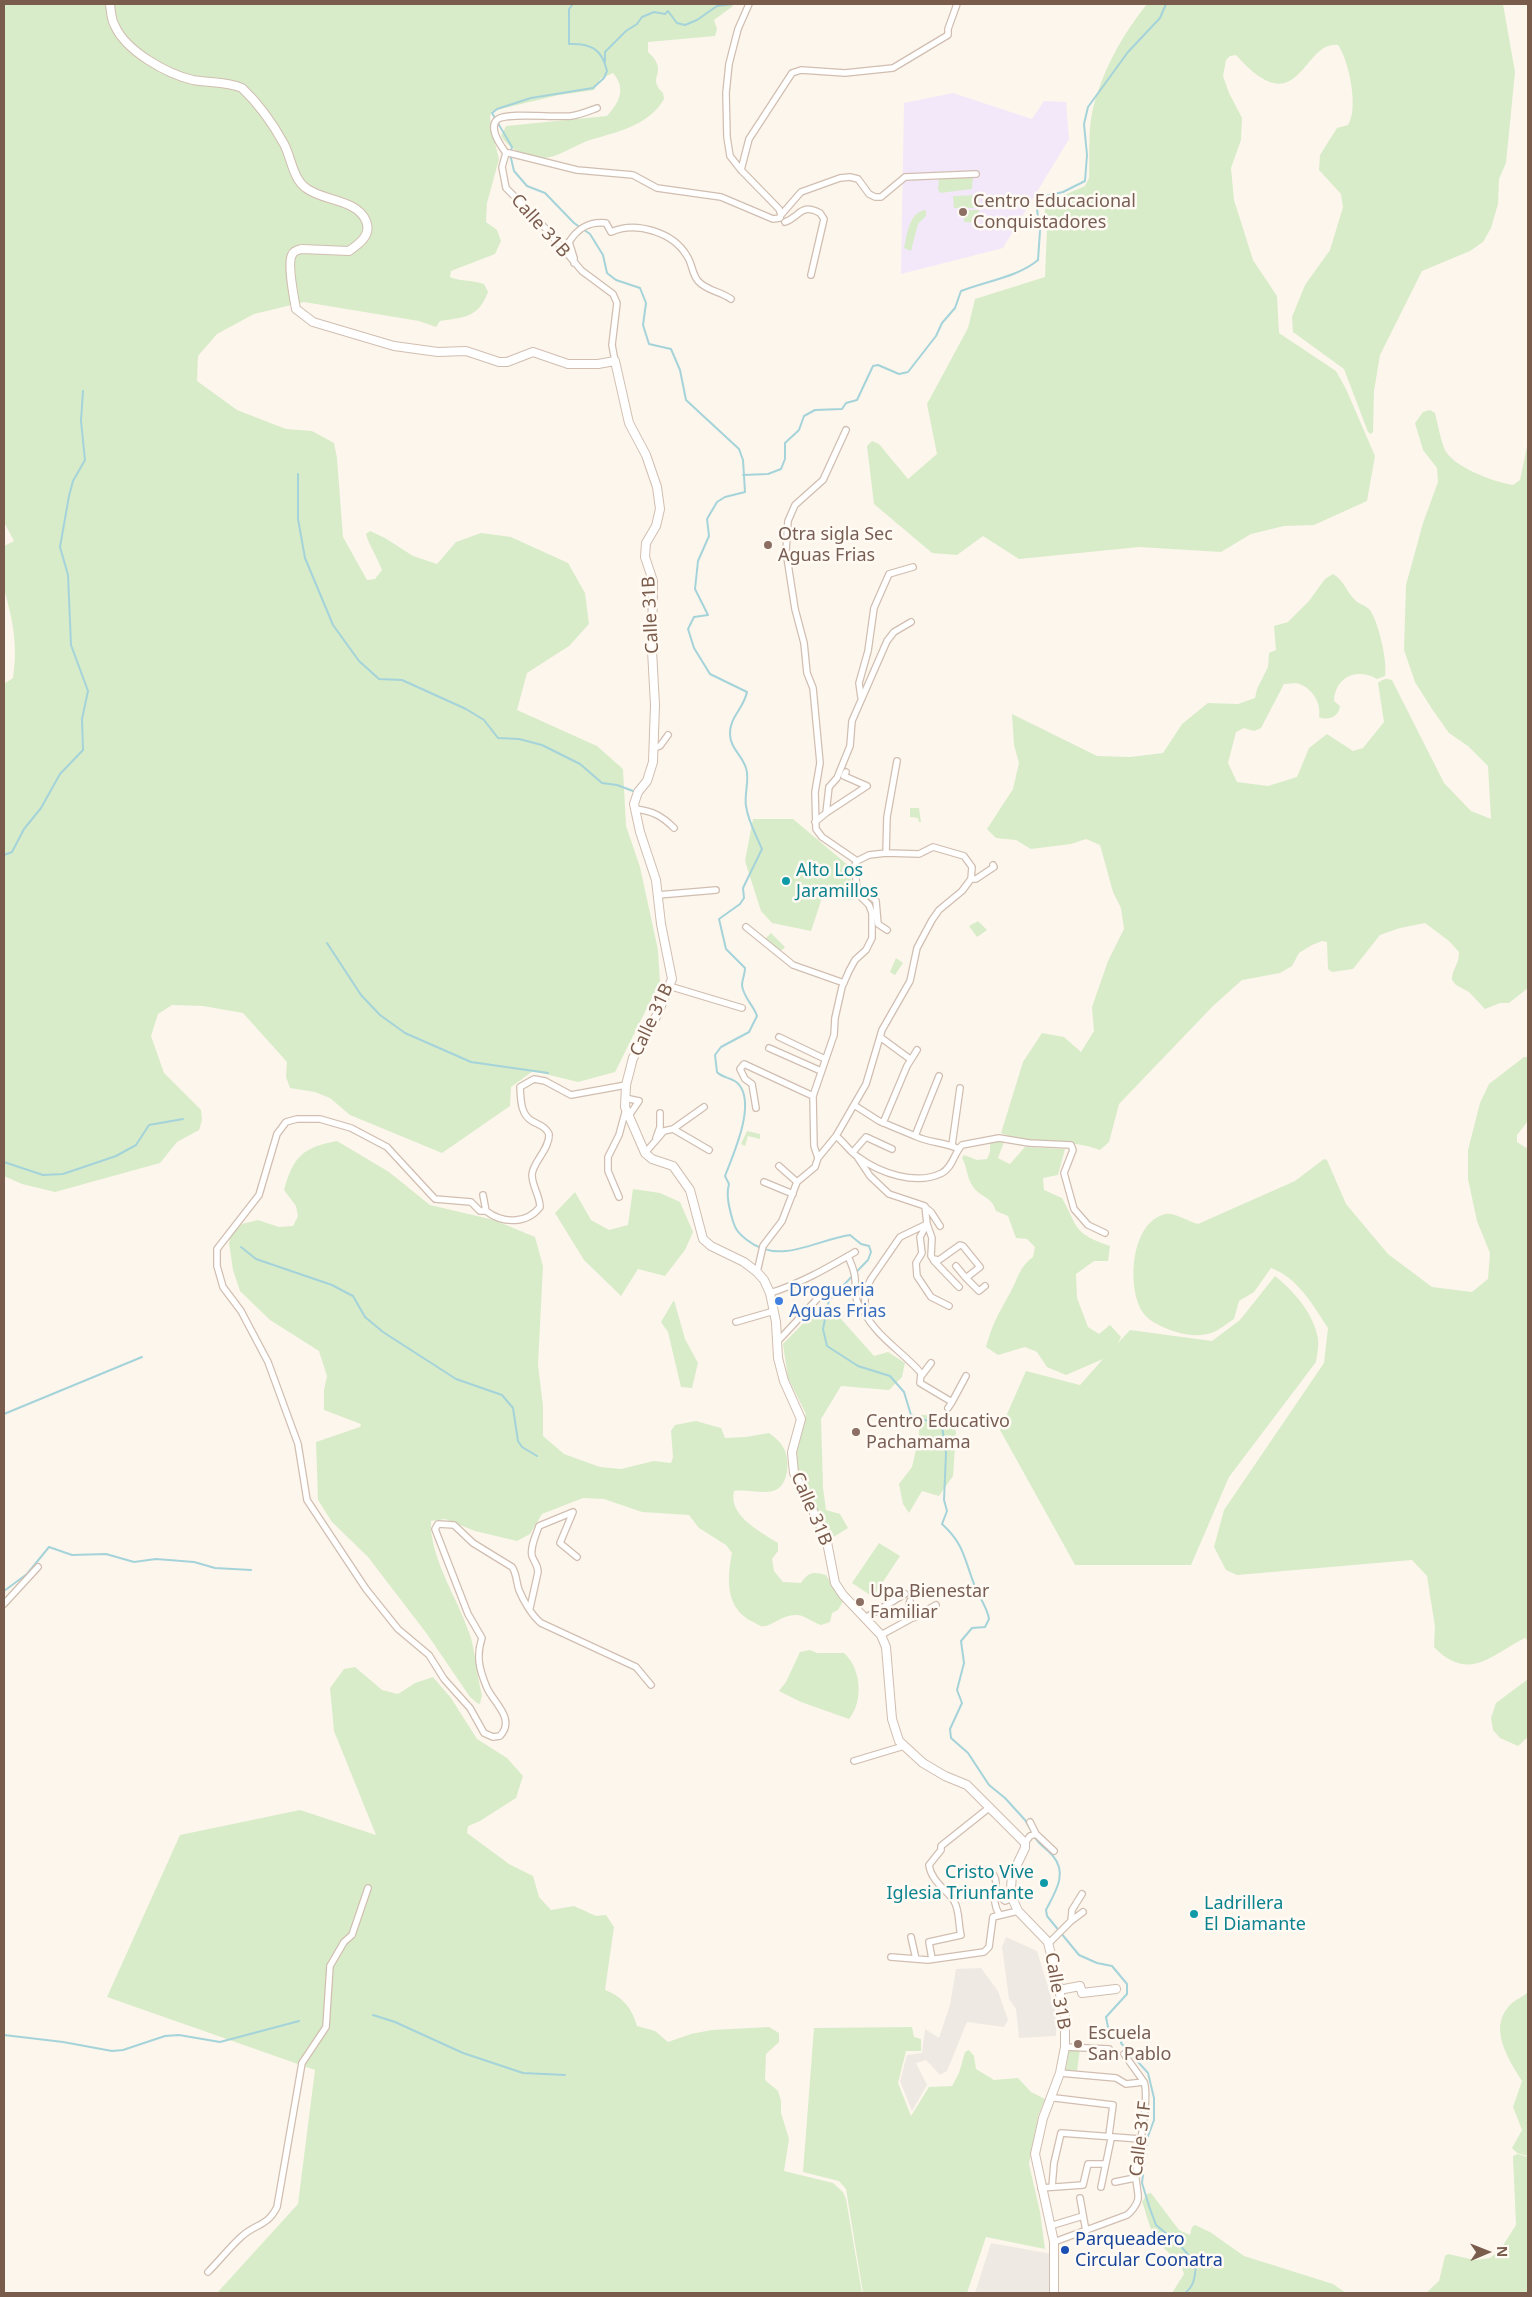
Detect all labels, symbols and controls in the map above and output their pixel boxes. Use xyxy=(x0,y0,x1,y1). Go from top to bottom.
street label: Calle 31B xyxy=(506,190,574,262)
place label: Centro Educacional Conquistadores xyxy=(973,191,1136,233)
marker: Centro Educacional Conquistadores xyxy=(957,206,969,218)
place label: Otra sigla Sec Aguas Frias xyxy=(778,524,893,566)
marker: Otra sigla Sec Aguas Frias xyxy=(762,539,774,551)
street label: Calle 31B xyxy=(638,576,664,654)
place label: Alto Los Jaramillos xyxy=(796,860,878,902)
marker: Alto Los Jaramillos xyxy=(780,875,792,887)
street label: Calle 31B xyxy=(626,980,678,1060)
place label: Drogueria Aguas Frias xyxy=(789,1280,886,1322)
marker: Drogueria Aguas Frias xyxy=(773,1295,785,1307)
place label: Centro Educativo Pachamama xyxy=(866,1411,1010,1454)
marker: Centro Educativo Pachamama xyxy=(850,1426,862,1438)
street label: Calle 31B xyxy=(786,1469,836,1549)
place label: Upa Bienestar Familiar xyxy=(870,1581,989,1624)
marker: Upa Bienestar Familiar xyxy=(854,1596,866,1608)
place label: Cristo Vive Iglesia Triunfante xyxy=(886,1862,1034,1905)
marker: Cristo Vive Iglesia Triunfante xyxy=(1038,1877,1050,1889)
place label: Ladrillera El Diamante xyxy=(1204,1893,1306,1936)
marker: Ladrillera El Diamante xyxy=(1188,1908,1200,1920)
street label: Calle 31B xyxy=(1040,1951,1074,2031)
place label: Escuela San Pablo xyxy=(1088,2023,1171,2066)
marker: Escuela San Pablo xyxy=(1072,2038,1084,2050)
street label: Calle 31F xyxy=(1126,2100,1156,2178)
north arrow xyxy=(1462,2227,1512,2277)
place label: Parqueadero Circular Coonatra xyxy=(1075,2229,1223,2272)
marker: Parqueadero Circular Coonatra xyxy=(1059,2244,1071,2256)
text: N xyxy=(1493,2246,1512,2258)

